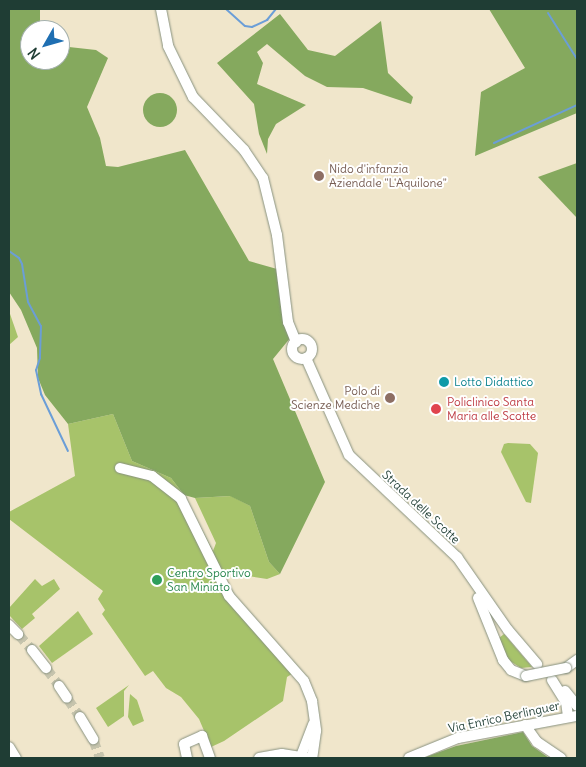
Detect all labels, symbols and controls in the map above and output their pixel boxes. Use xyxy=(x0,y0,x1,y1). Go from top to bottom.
north arrow xyxy=(20,20,70,70)
text: N xyxy=(24,44,44,63)
place label: Nido d'infanzia Aziendale "L'Aquilone" xyxy=(329,162,447,190)
marker: Nido d'infanzia Aziendale "L'Aquilone" xyxy=(313,170,325,182)
place label: Lotto Didattico xyxy=(454,375,533,389)
marker: Lotto Didattico xyxy=(438,376,450,388)
place label: Polo di Scienze Mediche xyxy=(291,384,380,412)
marker: Polo di Scienze Mediche xyxy=(384,392,396,404)
place label: Policlinico Santa Maria alle Scotte xyxy=(447,395,536,423)
marker: Policlinico Santa Maria alle Scotte xyxy=(429,402,443,416)
street label: Strada delle Scotte xyxy=(379,467,463,547)
place label: Centro Sportivo San Miniato xyxy=(167,566,251,594)
marker: Centro Sportivo San Miniato xyxy=(151,574,163,586)
street label: Via Enrico Berlinguer xyxy=(447,698,561,736)

